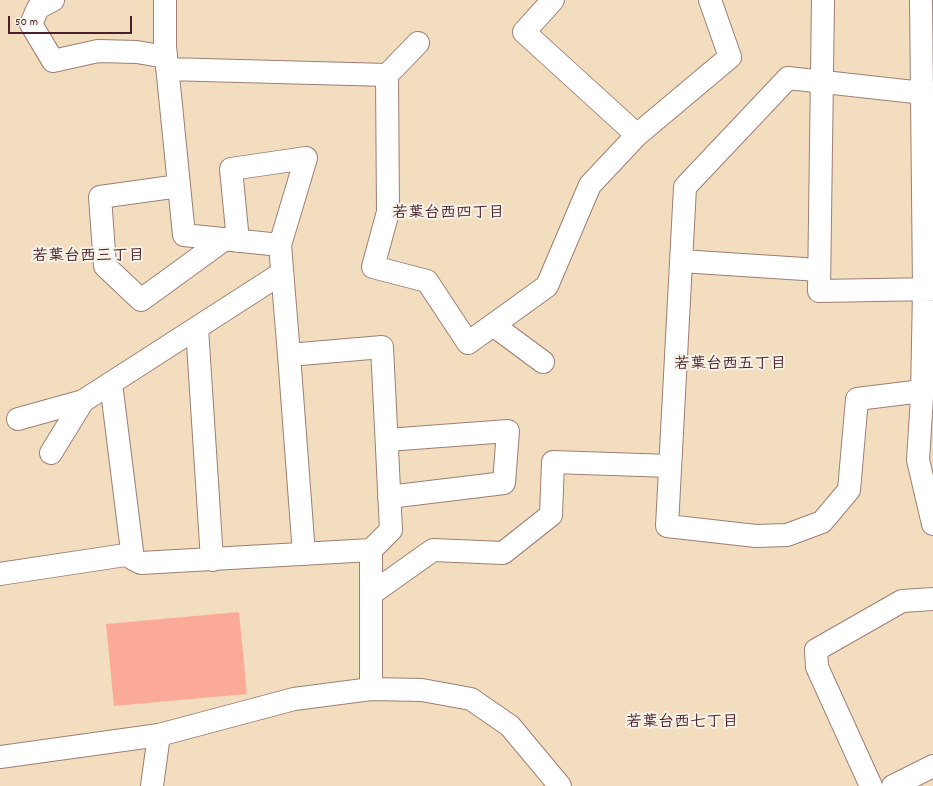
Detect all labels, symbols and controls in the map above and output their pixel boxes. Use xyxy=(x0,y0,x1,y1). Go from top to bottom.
scale bar xyxy=(10,8,134,34)
text: 50 m xyxy=(15,14,38,31)
district label: 若葉台西四丁目 xyxy=(392,205,504,225)
district label: 若葉台西三丁目 xyxy=(32,248,144,268)
district label: 若葉台西五丁目 xyxy=(674,356,786,376)
district label: 若葉台西七丁目 xyxy=(626,714,738,734)

